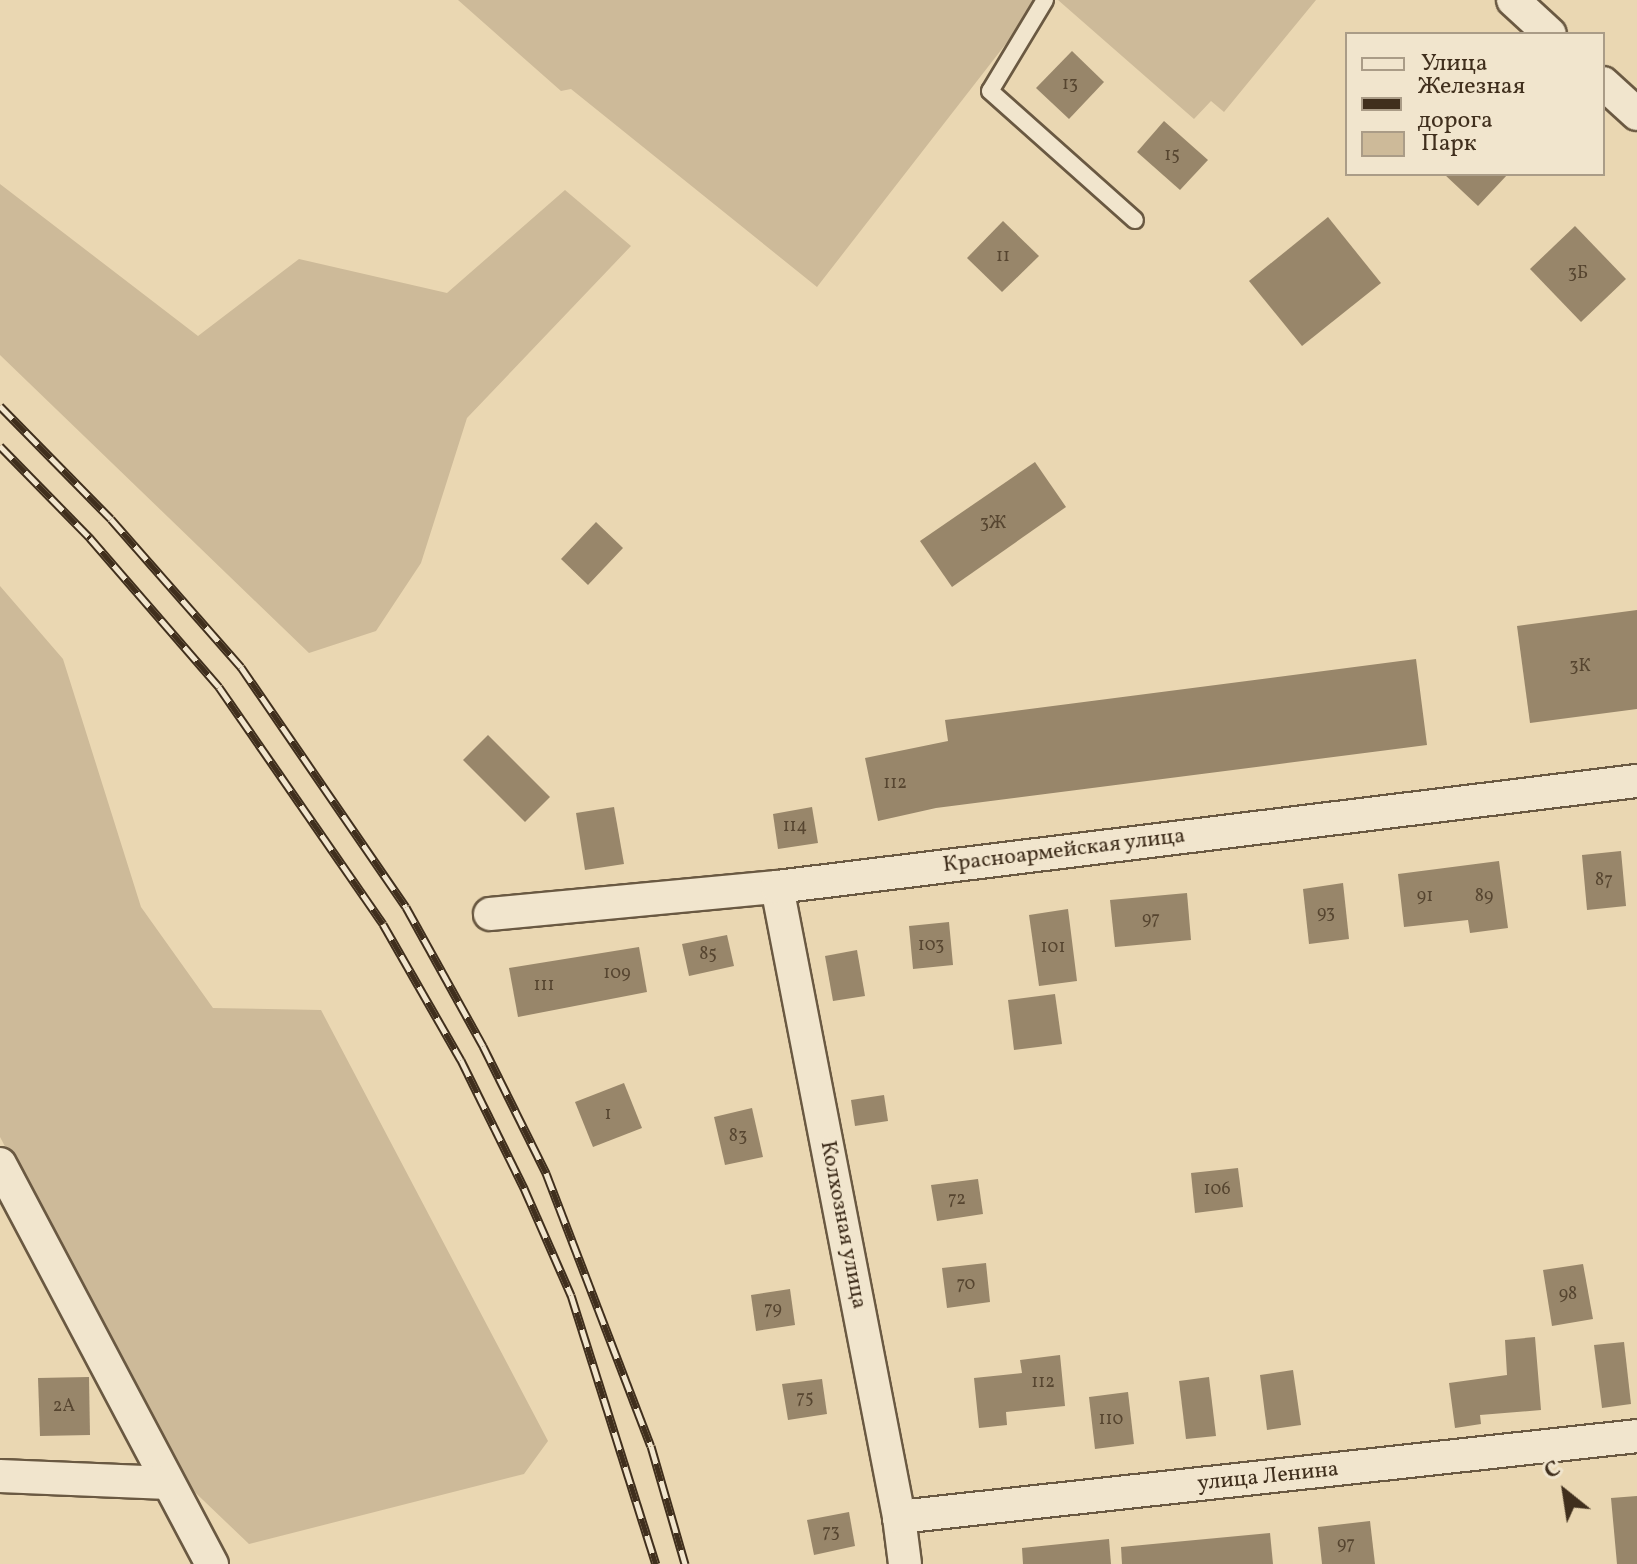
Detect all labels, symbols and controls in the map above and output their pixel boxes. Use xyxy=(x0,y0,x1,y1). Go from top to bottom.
legend xyxy=(1345,32,1605,176)
text: Улица xyxy=(1421,47,1488,81)
text: Железная дорога xyxy=(1418,70,1525,138)
house number: 13 xyxy=(1062,74,1078,96)
text: Парк xyxy=(1421,127,1477,161)
house number: 15 xyxy=(1164,145,1180,167)
house number: 11 xyxy=(996,246,1010,268)
house number: 3Б xyxy=(1568,263,1588,285)
house number: 3Ж xyxy=(980,513,1006,535)
house number: 3К xyxy=(1569,656,1591,678)
house number: 112 xyxy=(883,773,907,795)
house number: 114 xyxy=(783,816,807,838)
street label: Красноармейская улица xyxy=(941,823,1187,879)
house number: 87 xyxy=(1595,870,1613,892)
house number: 91 xyxy=(1417,886,1433,908)
house number: 89 xyxy=(1475,886,1493,908)
house number: 93 xyxy=(1317,903,1335,925)
house number: 97 xyxy=(1142,909,1160,931)
house number: 103 xyxy=(918,935,944,957)
house number: 101 xyxy=(1041,937,1065,959)
house number: 85 xyxy=(699,944,717,966)
house number: 109 xyxy=(603,963,631,985)
house number: 111 xyxy=(534,975,554,997)
house number: 1 xyxy=(605,1104,611,1126)
house number: 83 xyxy=(729,1126,747,1148)
street label: Колхозная улица xyxy=(814,1138,872,1312)
house number: 106 xyxy=(1203,1179,1231,1201)
house number: 72 xyxy=(948,1189,966,1211)
house number: 70 xyxy=(957,1274,975,1296)
house number: 98 xyxy=(1559,1284,1577,1306)
house number: 79 xyxy=(764,1299,782,1321)
house number: 112 xyxy=(1031,1372,1055,1394)
house number: 75 xyxy=(796,1388,814,1410)
house number: 2А xyxy=(53,1396,75,1418)
house number: 110 xyxy=(1099,1409,1123,1431)
north arrow xyxy=(1525,1452,1605,1532)
text: С xyxy=(1539,1454,1567,1488)
street label: улица Ленина xyxy=(1196,1456,1340,1498)
house number: 73 xyxy=(822,1522,840,1544)
house number: 97 xyxy=(1337,1534,1355,1556)

